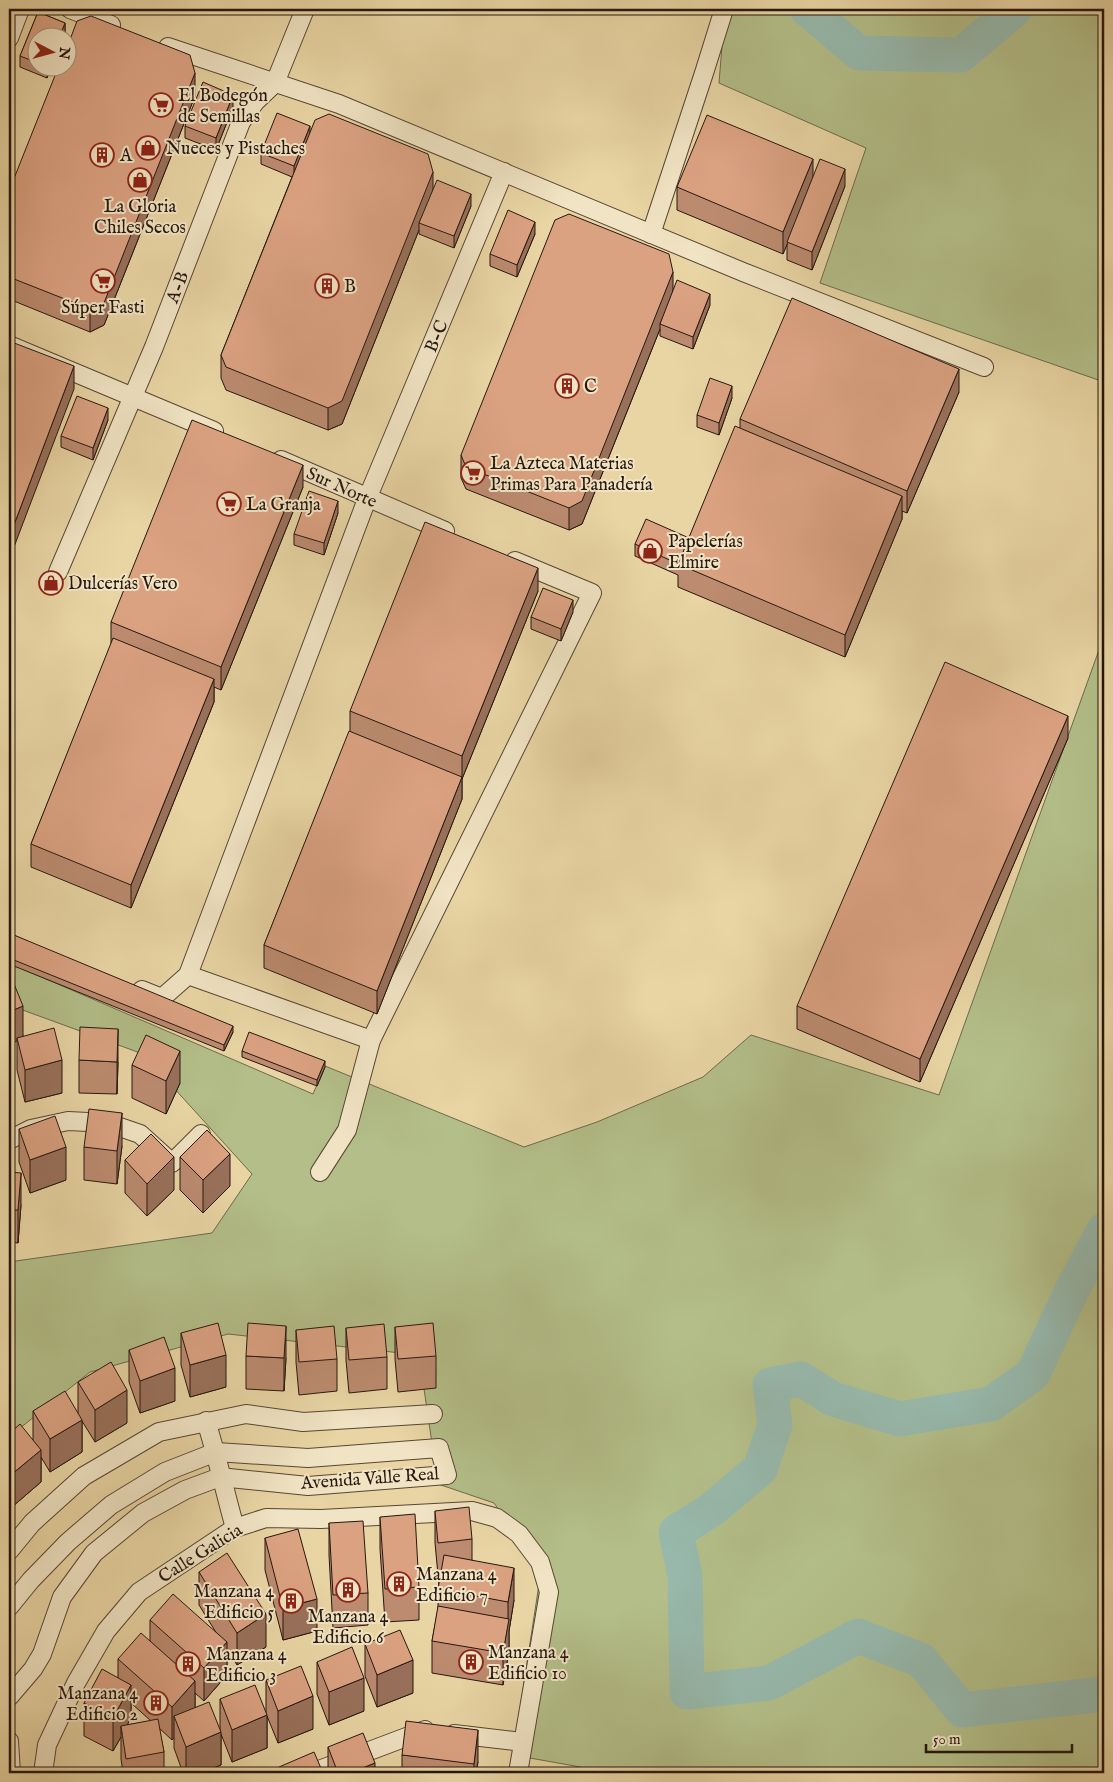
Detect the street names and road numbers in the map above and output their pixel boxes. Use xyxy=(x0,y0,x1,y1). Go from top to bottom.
street label: A-B xyxy=(161,268,195,308)
street label: B-C xyxy=(420,317,454,356)
street label: Sur Norte xyxy=(303,463,380,514)
street label: Avenida Valle Real xyxy=(299,1463,440,1496)
street label: Calle Galicia xyxy=(155,1519,247,1589)

